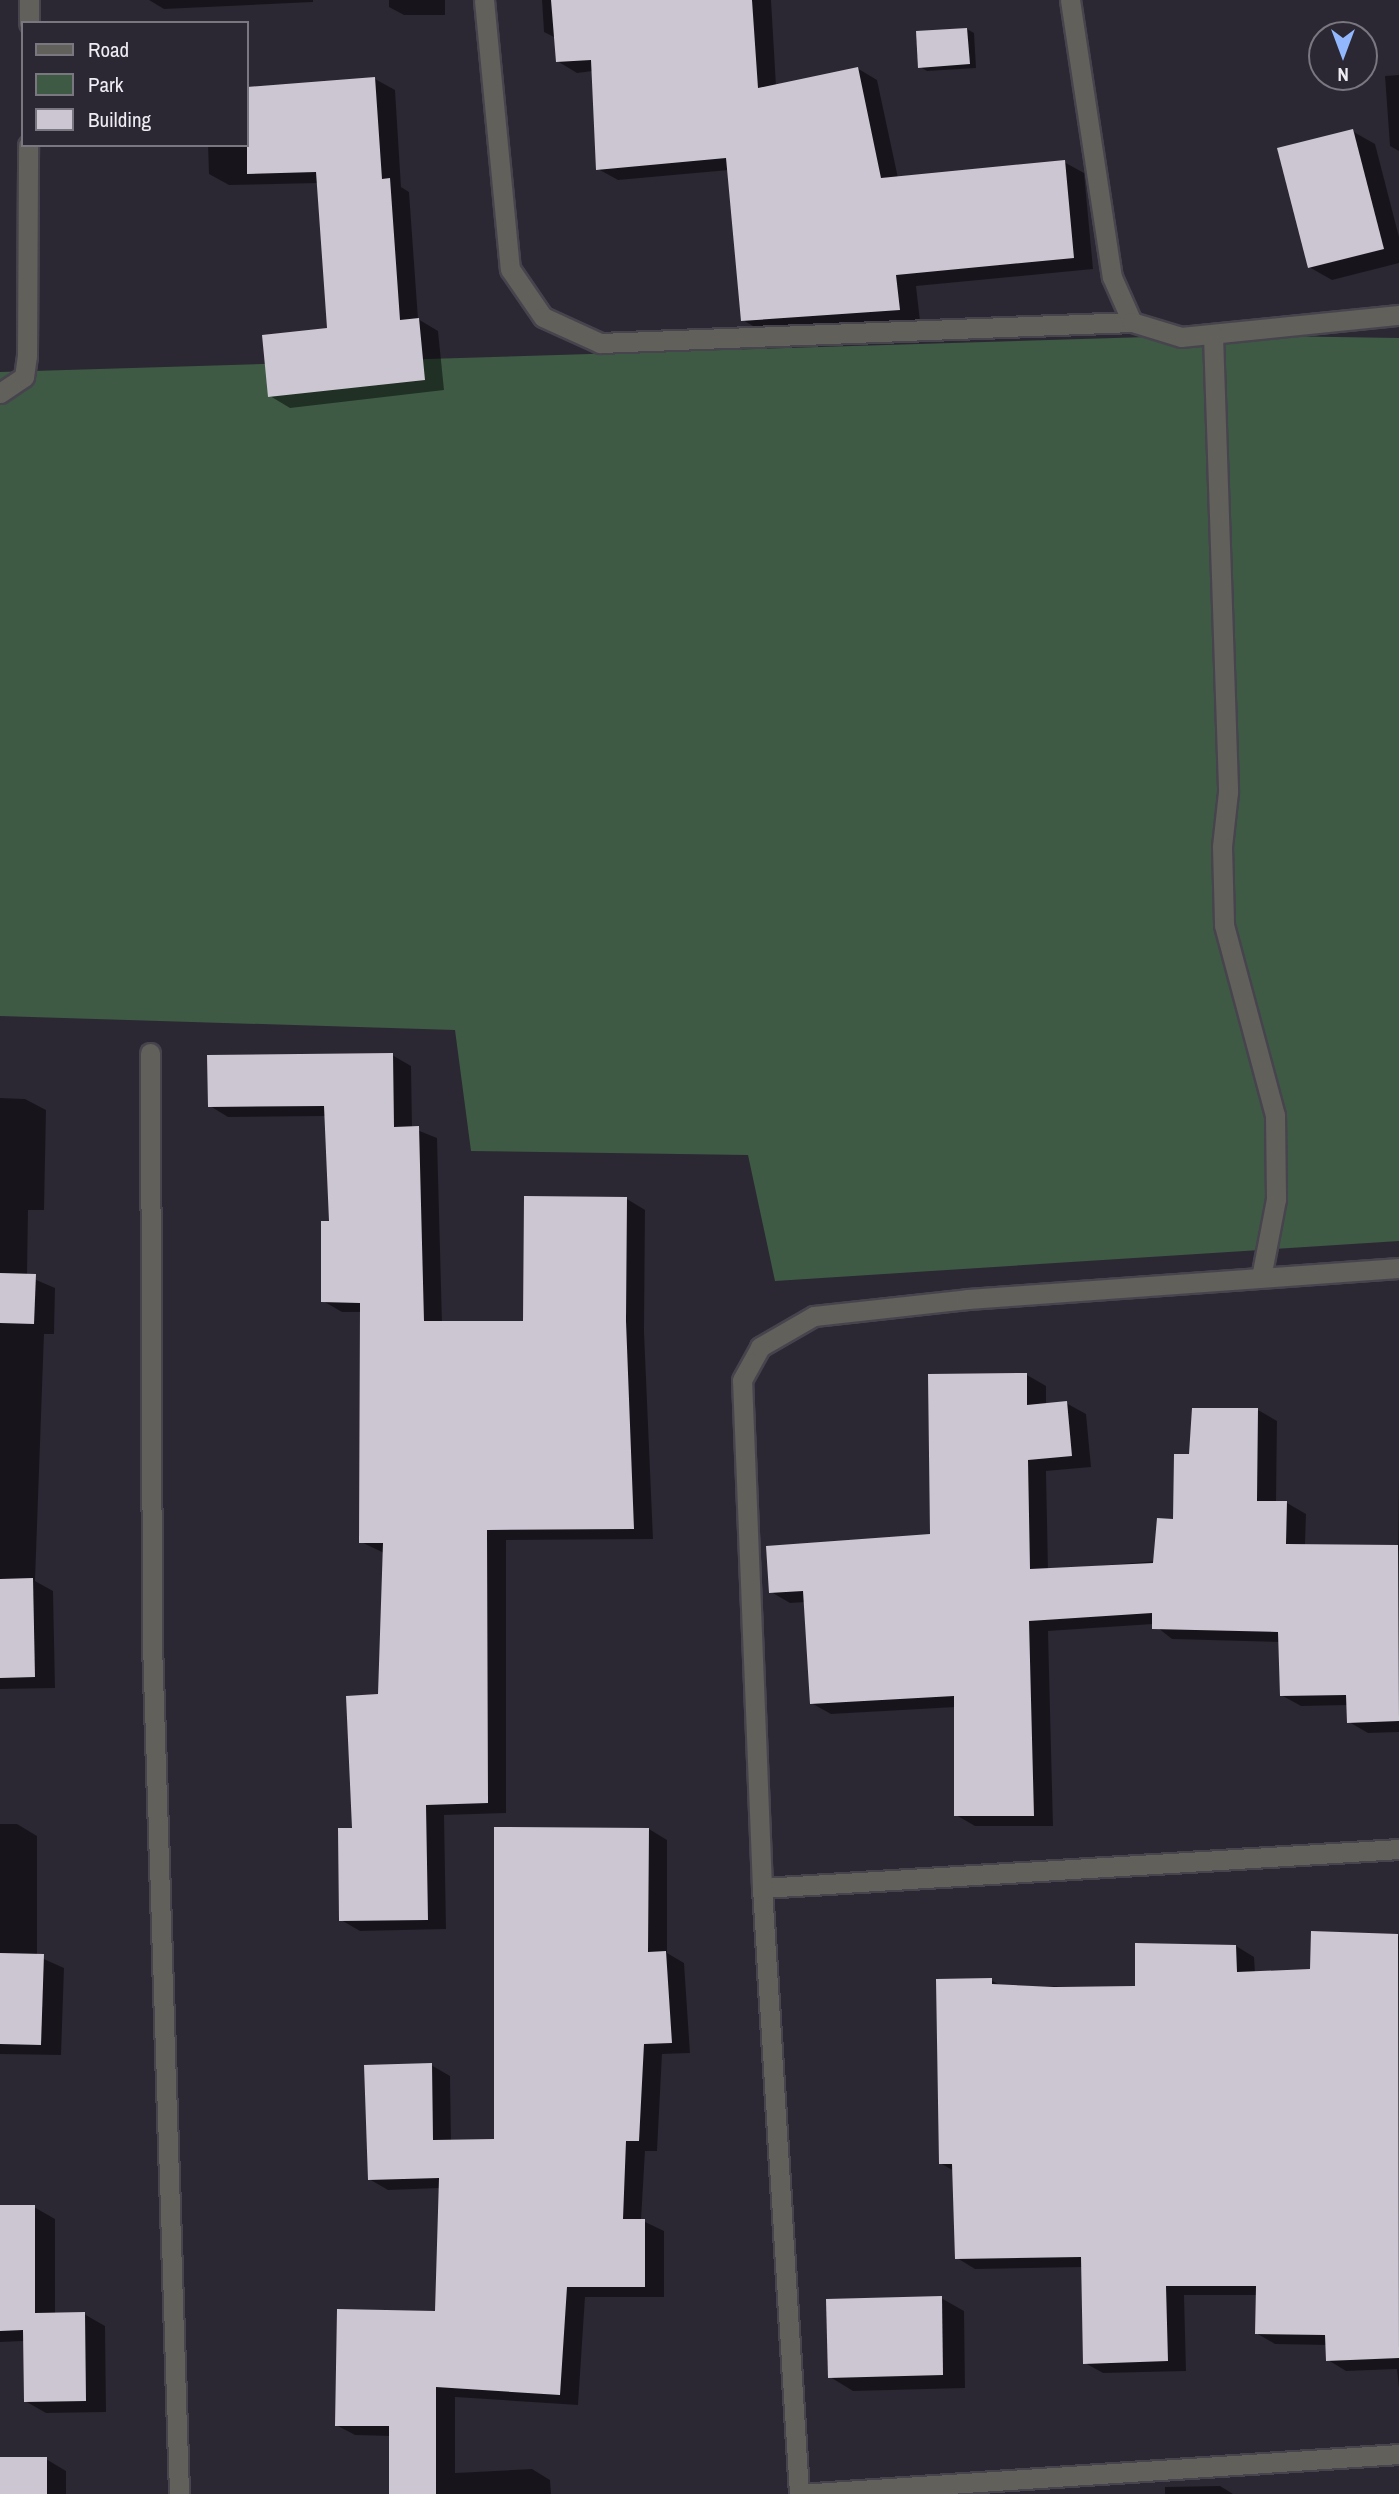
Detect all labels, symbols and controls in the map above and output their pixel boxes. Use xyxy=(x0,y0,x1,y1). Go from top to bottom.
legend xyxy=(21,21,248,147)
north arrow xyxy=(1308,21,1378,91)
text: Road xyxy=(88,35,129,64)
text: N xyxy=(1337,62,1349,88)
text: Park xyxy=(88,70,123,99)
text: Building xyxy=(88,105,151,134)

